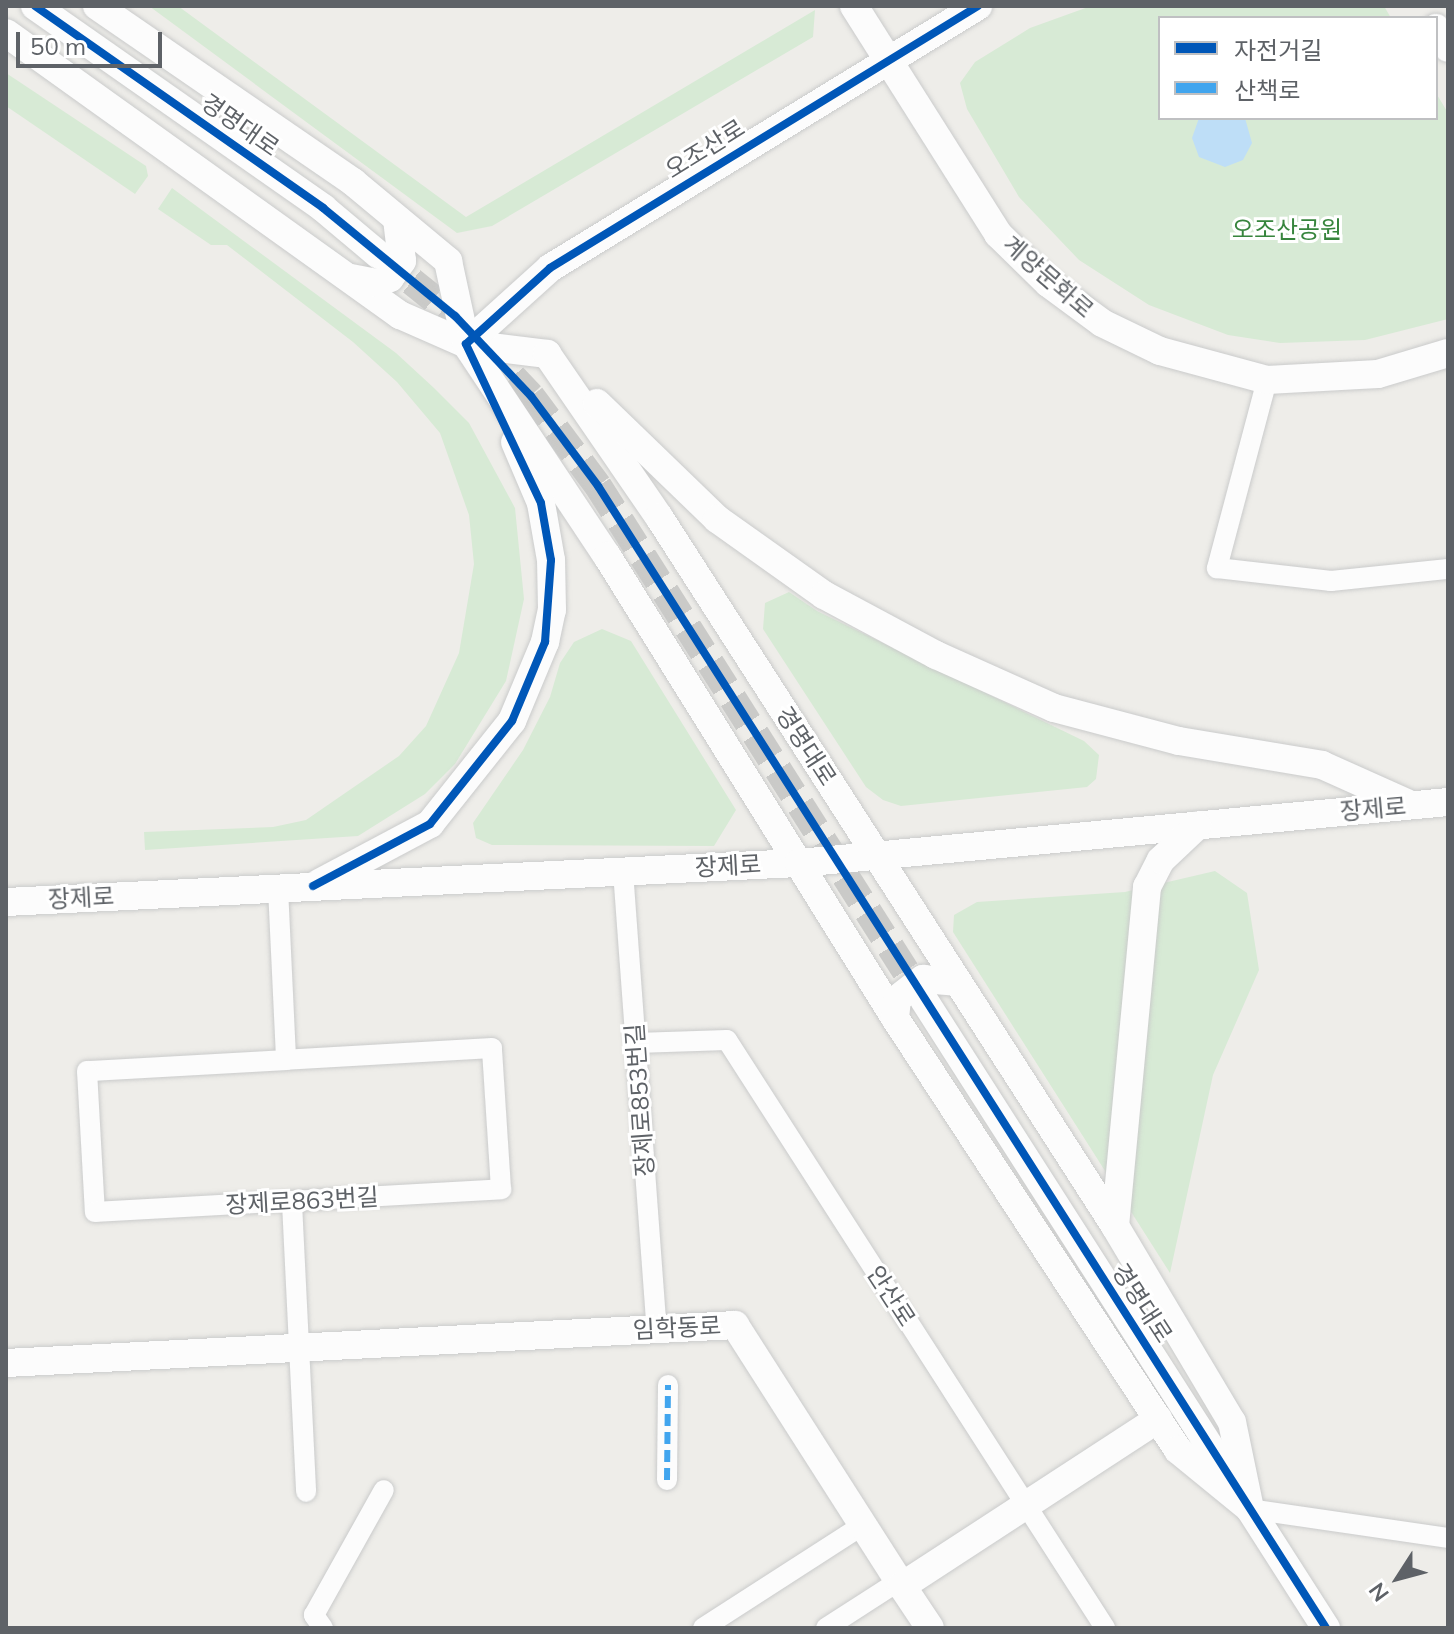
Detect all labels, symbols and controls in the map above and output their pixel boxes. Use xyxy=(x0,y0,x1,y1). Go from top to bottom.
scale bar xyxy=(20,16,166,66)
legend xyxy=(1158,16,1438,120)
text: 50 m xyxy=(30,31,86,61)
text: 자전거길 xyxy=(1234,35,1322,65)
text: 산책로 xyxy=(1234,75,1300,105)
street label: 경명대로 xyxy=(196,88,284,162)
street label: 오조산로 xyxy=(660,113,750,185)
park label: 오조산공원 xyxy=(1232,216,1342,244)
street label: 계양문화로 xyxy=(997,230,1099,324)
street label: 경명대로 xyxy=(770,701,842,791)
street label: 장제로 xyxy=(1339,792,1407,826)
street label: 장제로 xyxy=(694,850,762,882)
street label: 장제로 xyxy=(47,882,115,914)
street label: 장제로853번길 xyxy=(620,1022,660,1178)
street label: 장제로863번길 xyxy=(225,1183,379,1219)
street label: 경명대로 xyxy=(1106,1258,1178,1348)
street label: 안산로 xyxy=(861,1260,921,1332)
street label: 임학동로 xyxy=(632,1311,722,1345)
north arrow xyxy=(1358,1538,1438,1618)
text: N xyxy=(1362,1577,1395,1607)

